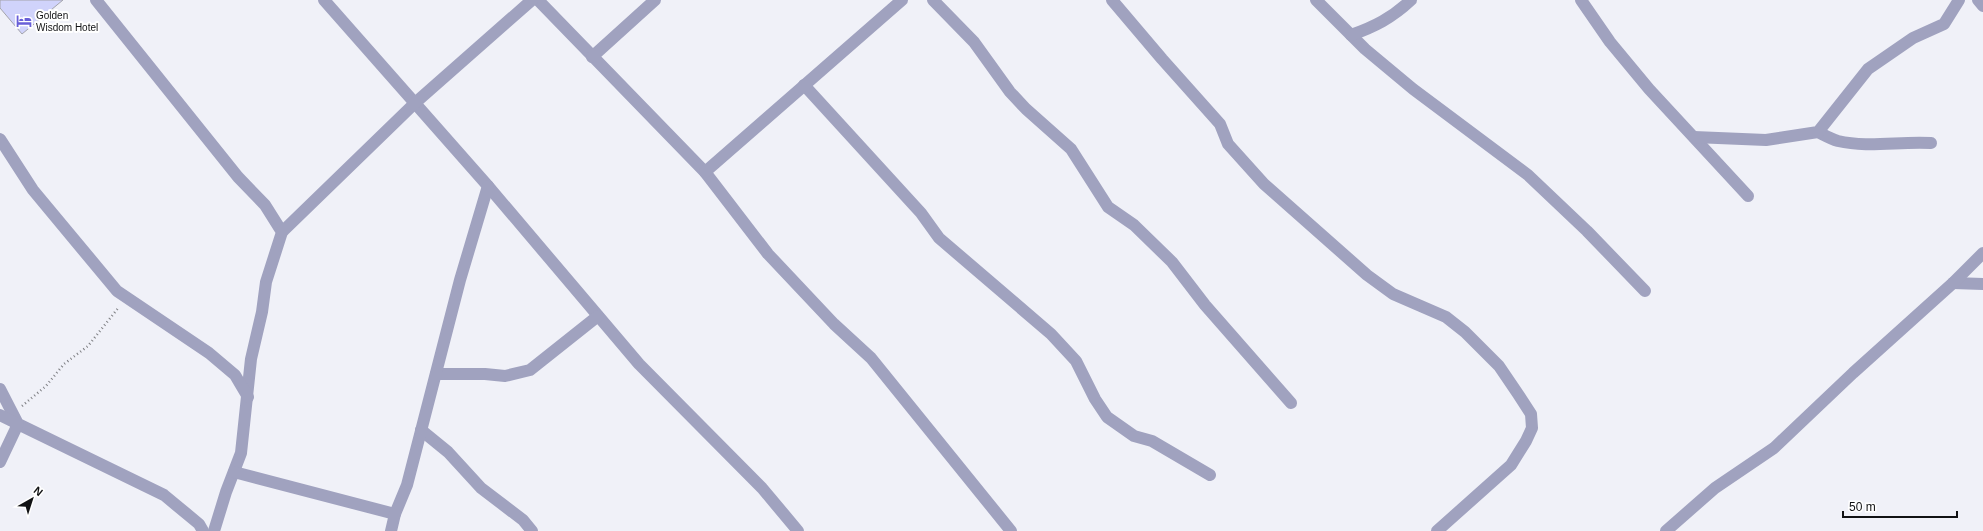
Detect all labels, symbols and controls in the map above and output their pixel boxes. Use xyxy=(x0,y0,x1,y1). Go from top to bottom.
place label: Golden Wisdom Hotel xyxy=(36,10,98,33)
hotel icon: Golden Wisdom Hotel xyxy=(15,12,33,30)
north arrow xyxy=(12,479,52,519)
text: N xyxy=(31,484,45,498)
scale bar xyxy=(1843,493,1957,519)
text: 50 m xyxy=(1849,500,1876,514)

